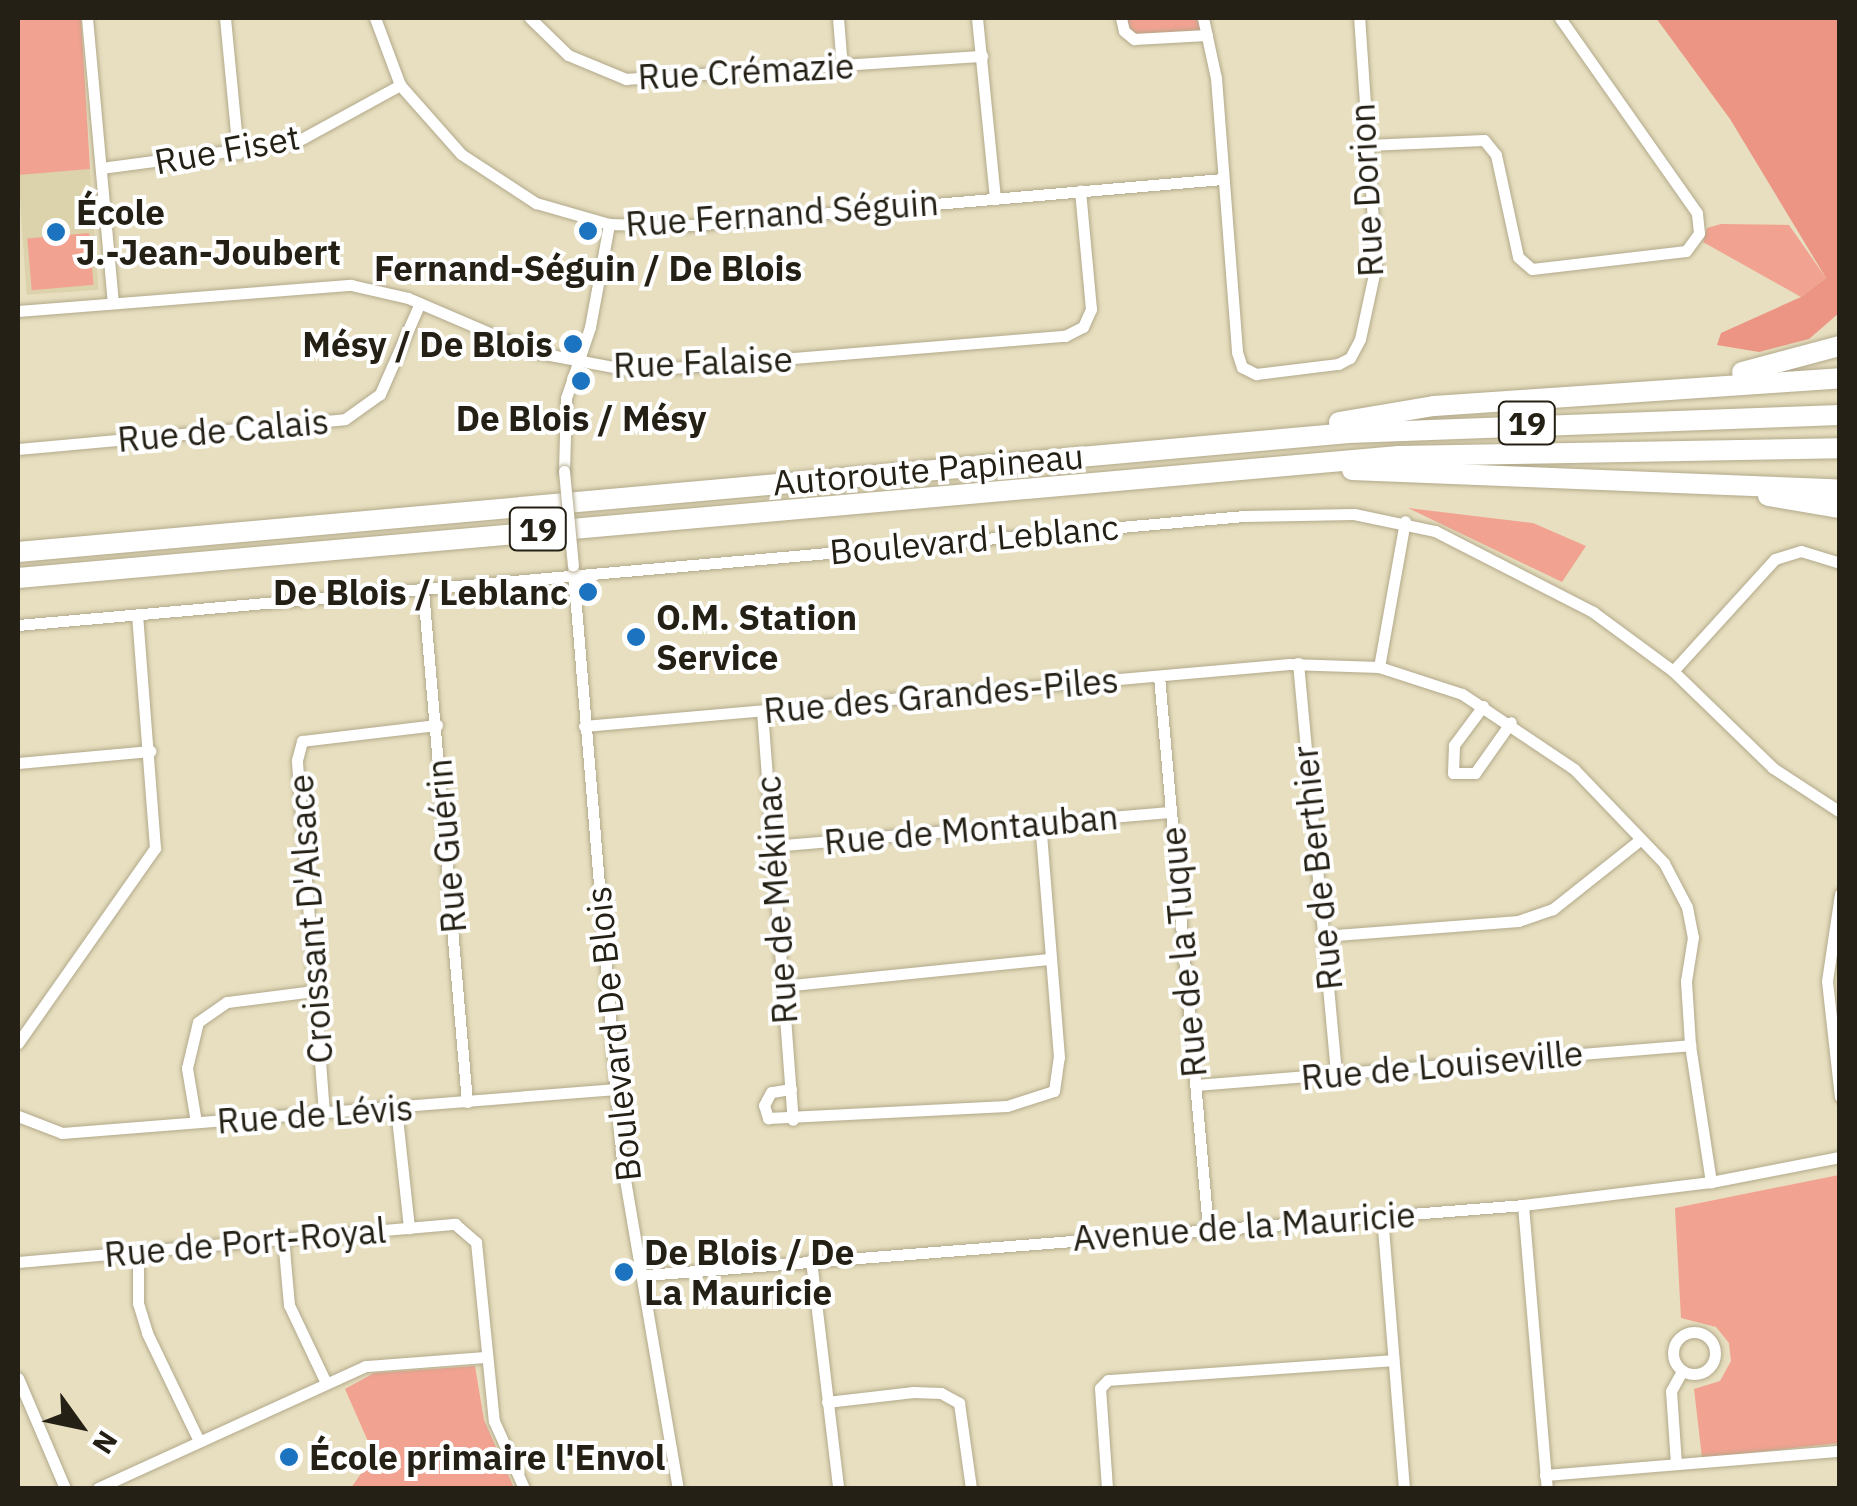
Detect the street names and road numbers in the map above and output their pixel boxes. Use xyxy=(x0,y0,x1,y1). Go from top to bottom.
street label: Rue Crémazie xyxy=(637,44,855,98)
street label: Rue Dorion xyxy=(1340,102,1392,278)
street label: Rue Fiset xyxy=(151,116,303,182)
street label: Rue Fernand Séguin xyxy=(624,181,940,245)
street label: Rue Falaise xyxy=(612,338,794,386)
road number: 19 xyxy=(1497,396,1557,450)
street label: Rue de Calais xyxy=(116,400,330,460)
street label: Autoroute Papineau xyxy=(771,434,1085,504)
road number: 19 xyxy=(508,502,568,556)
street label: Boulevard Leblanc xyxy=(828,505,1120,573)
street label: Rue des Grandes-Piles xyxy=(762,659,1120,731)
street label: Rue de Berthier xyxy=(1283,744,1351,992)
street label: Rue Guérin xyxy=(417,757,475,935)
street label: Croissant D'Alsace xyxy=(279,773,341,1065)
street label: Rue de Mékinac xyxy=(746,775,806,1025)
street label: Rue de Montauban xyxy=(822,795,1120,863)
street label: Rue de la Tuque xyxy=(1151,825,1215,1079)
street label: Boulevard De Blois xyxy=(577,884,649,1184)
street label: Rue de Louiseville xyxy=(1299,1032,1585,1098)
street label: Rue de Lévis xyxy=(215,1086,415,1142)
street label: Avenue de la Mauricie xyxy=(1071,1193,1417,1259)
street label: Rue de Port-Royal xyxy=(102,1209,388,1275)

